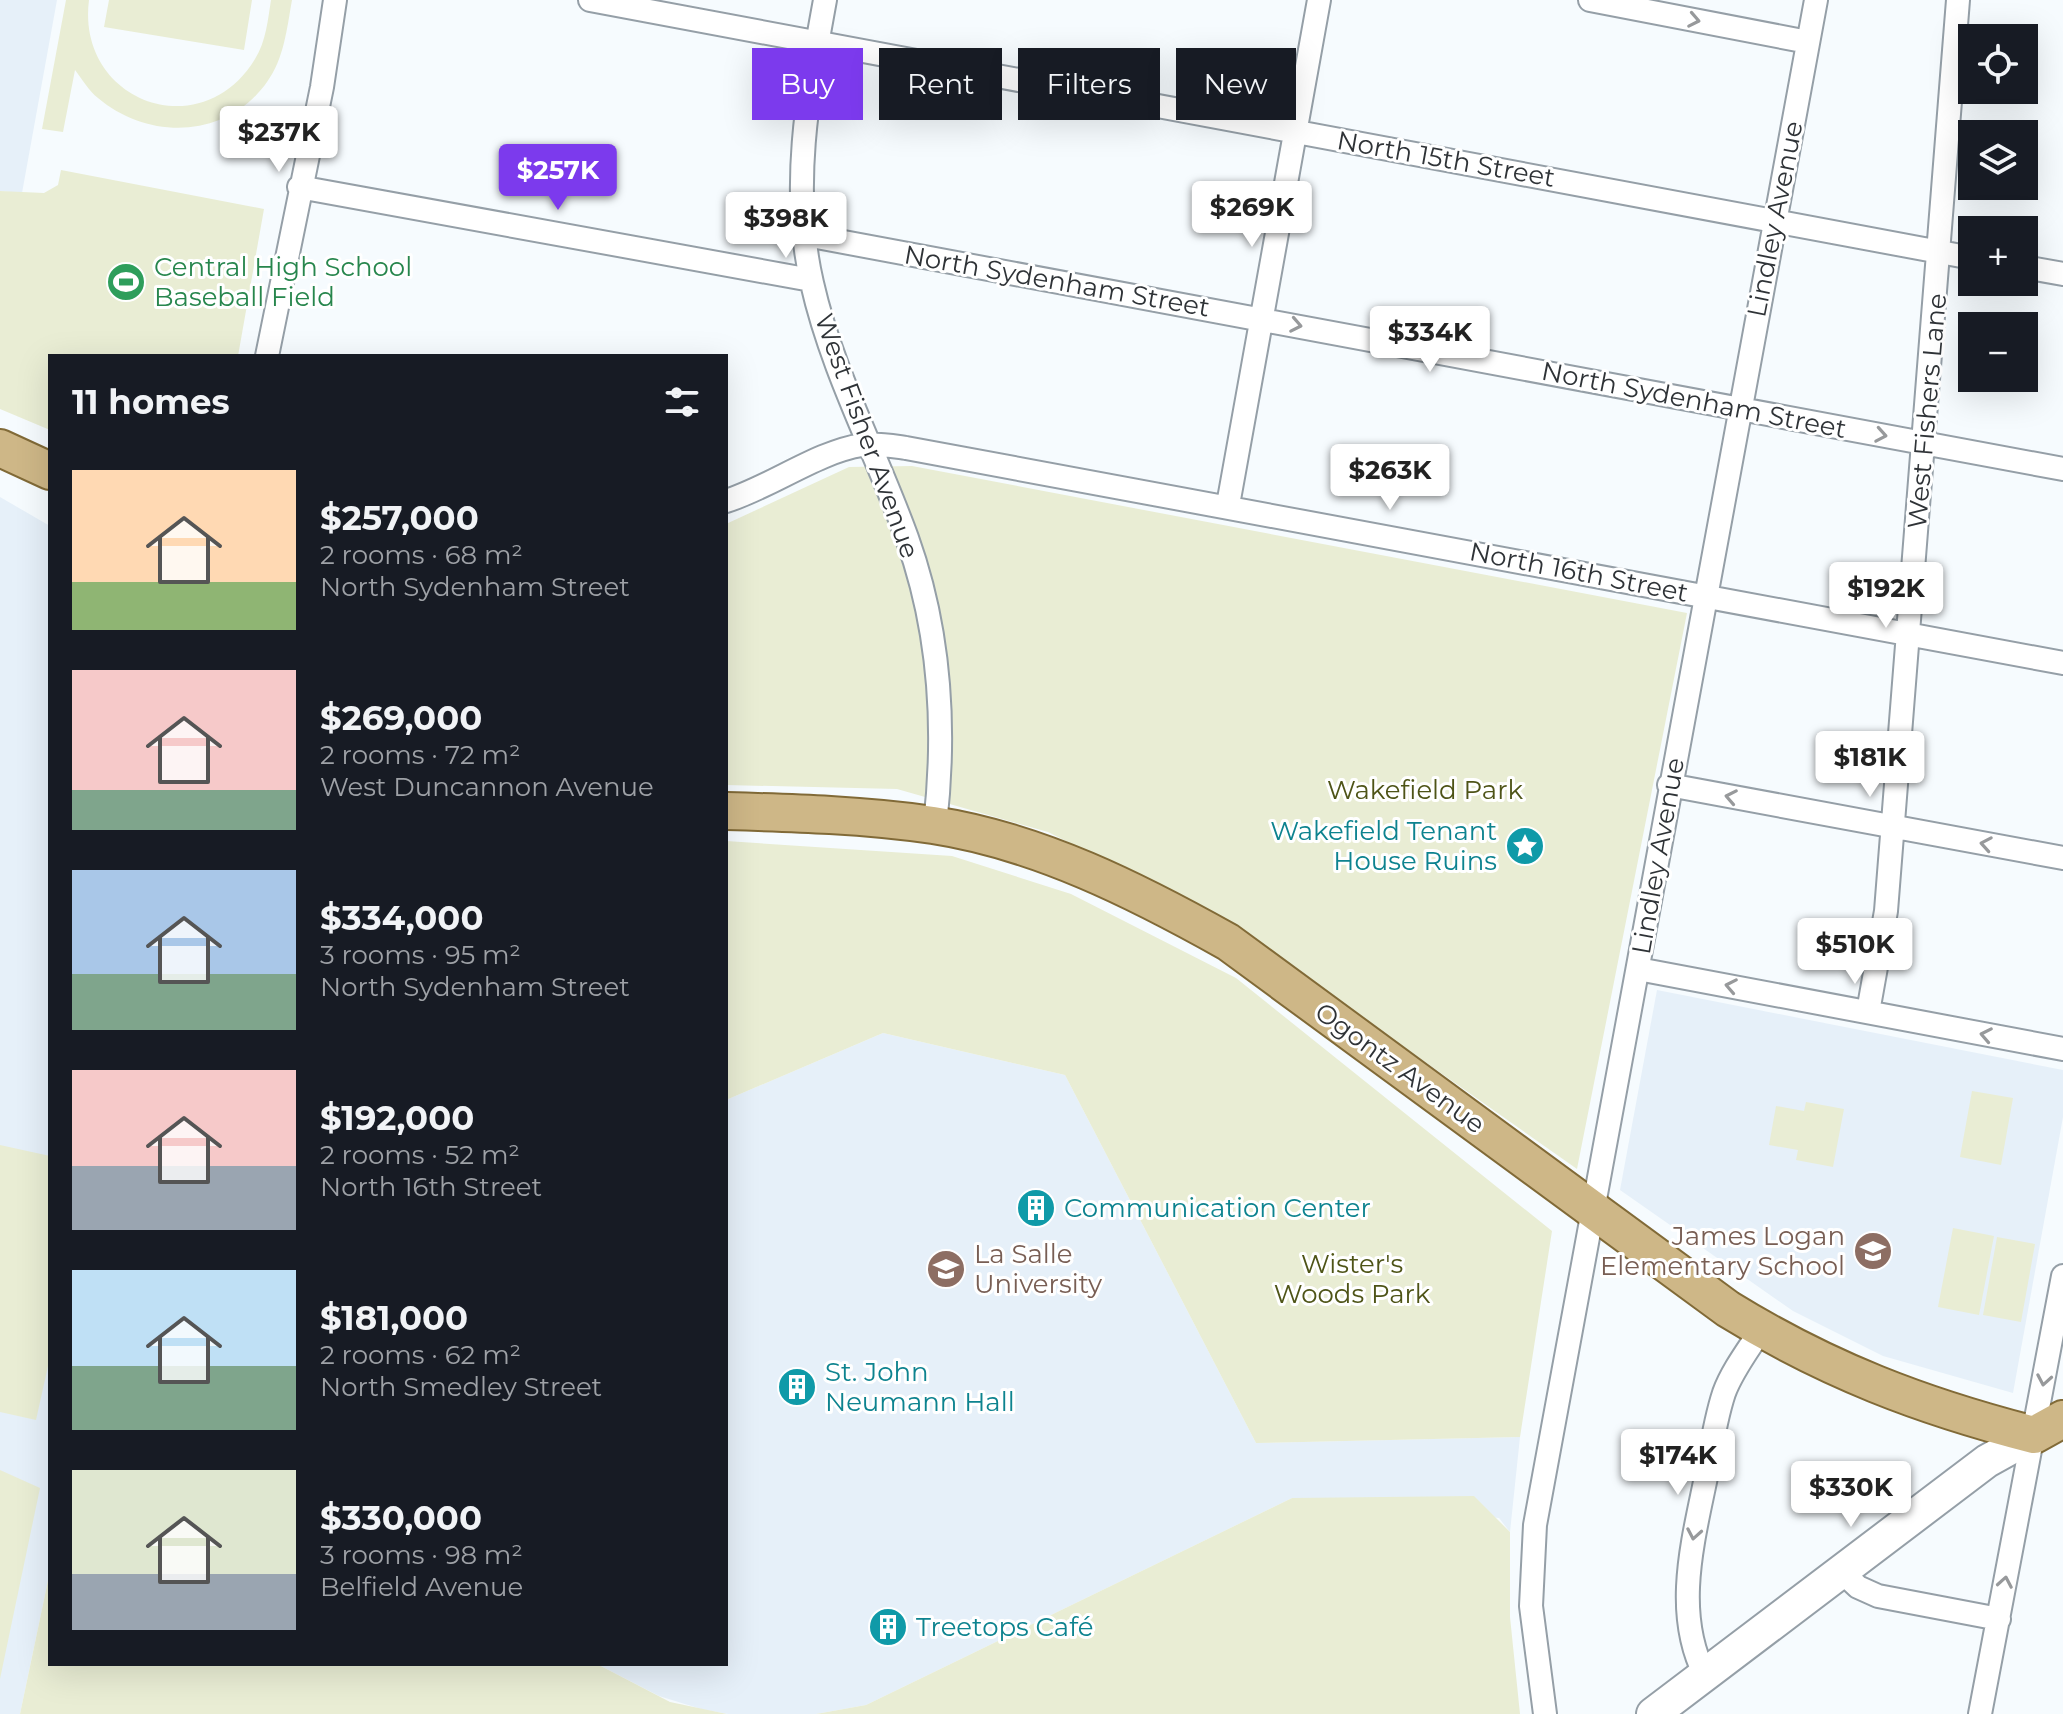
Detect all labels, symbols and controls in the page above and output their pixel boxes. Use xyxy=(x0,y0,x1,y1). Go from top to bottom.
one-way arrow xyxy=(1688,11,1701,28)
map controls xyxy=(1958,24,2038,392)
button: locate xyxy=(1958,24,2038,104)
chip: Buy xyxy=(752,48,863,120)
chip: Rent xyxy=(879,48,1002,120)
chip: Filters xyxy=(1018,48,1160,120)
chip: New xyxy=(1176,48,1296,120)
pin: $237K xyxy=(223,106,335,174)
text: $237K xyxy=(238,116,320,148)
street label: Lindley Avenue xyxy=(1740,118,1810,320)
button: layers xyxy=(1958,120,2038,200)
street label: North 15th Street xyxy=(1334,124,1558,194)
pin: $257K xyxy=(502,144,614,212)
text: $257K xyxy=(517,154,599,186)
pin: $269K xyxy=(1196,181,1308,249)
text: $269K xyxy=(1210,191,1294,223)
pin: $398K xyxy=(730,192,842,260)
text: $398K xyxy=(744,202,828,234)
button: + xyxy=(1958,216,2038,296)
street label: North Sydenham Street xyxy=(902,238,1212,324)
place label: Central High School Baseball Field xyxy=(154,251,412,313)
sports icon: Central High School Baseball Field xyxy=(105,261,147,303)
street label: West Fishers Lane xyxy=(1901,292,1953,530)
pin: $334K xyxy=(1374,306,1486,374)
street label: West Fisher Avenue xyxy=(808,309,926,563)
button: − xyxy=(1958,312,2038,392)
one-way arrow xyxy=(1288,316,1302,333)
text: $334K xyxy=(1388,316,1472,348)
street label: North Sydenham Street xyxy=(1539,355,1849,445)
icon: filters xyxy=(660,380,704,424)
text: 11 homes xyxy=(72,381,230,423)
one-way arrow xyxy=(1875,425,1888,442)
pin: $263K xyxy=(1334,444,1446,512)
text: $263K xyxy=(1348,454,1432,486)
text: $257,000 xyxy=(320,497,479,539)
icon: home xyxy=(136,502,232,598)
street label: North 16th Street xyxy=(1467,535,1691,609)
text: 2 rooms · 68 m² xyxy=(320,539,523,571)
pin: $192K xyxy=(1830,562,1942,630)
text: North Sydenham Street xyxy=(320,571,630,603)
text: $192K xyxy=(1847,572,1925,604)
text: $269,000 xyxy=(320,697,482,739)
icon: home xyxy=(136,702,232,798)
pin: $181K xyxy=(1814,731,1926,799)
text: 2 rooms · 72 m² xyxy=(320,739,520,771)
text: $181K xyxy=(1833,741,1907,773)
street label: Lindley Avenue xyxy=(1625,755,1691,957)
text: West Duncannon Avenue xyxy=(320,771,654,803)
park label: Wakefield Park xyxy=(1327,774,1523,806)
one-way arrow xyxy=(1724,789,1737,806)
place label: Wakefield Tenant House Ruins xyxy=(1270,815,1497,877)
place icon: Wakefield Tenant House Ruins xyxy=(1504,825,1546,867)
one-way arrow xyxy=(1979,837,1993,854)
text: $334,000 xyxy=(320,897,483,939)
icon: home xyxy=(136,902,232,998)
pin: $510K xyxy=(1799,918,1911,986)
text: $510K xyxy=(1815,928,1895,960)
text: 3 rooms · 95 m² xyxy=(320,939,521,971)
text: North Sydenham Street xyxy=(320,971,630,1003)
one-way arrow xyxy=(1724,979,1738,996)
street label: Ogontz Avenue xyxy=(1309,996,1491,1140)
one-way arrow xyxy=(1980,1027,1993,1044)
text: $192,000 xyxy=(320,1097,474,1139)
icon: home xyxy=(136,1102,232,1198)
text: 2 rooms · 52 m² xyxy=(320,1139,520,1171)
text: North 16th Street xyxy=(320,1171,542,1203)
building icon: Communication Center xyxy=(1015,1187,1057,1229)
place label: Communication Center xyxy=(1064,1192,1371,1224)
place label: James Logan Elementary School xyxy=(1600,1220,1845,1282)
school or university icon: James Logan Elementary School xyxy=(1852,1230,1894,1272)
place label: La Salle University xyxy=(974,1238,1103,1300)
school or university icon: La Salle University xyxy=(925,1248,967,1290)
park label: Wister's Woods Park xyxy=(1274,1248,1431,1310)
text: $181,000 xyxy=(320,1297,468,1339)
icon: home xyxy=(136,1302,232,1398)
text: 2 rooms · 62 m² xyxy=(320,1339,521,1371)
place label: St. John Neumann Hall xyxy=(825,1356,1015,1418)
building icon: St. John Neumann Hall xyxy=(776,1366,818,1408)
text: North Smedley Street xyxy=(320,1371,602,1403)
one-way arrow xyxy=(2036,1373,2053,1387)
pin: $174K xyxy=(1622,1429,1734,1497)
text: $174K xyxy=(1639,1439,1717,1471)
pin: $330K xyxy=(1795,1461,1907,1529)
text: $330K xyxy=(1809,1471,1893,1503)
text: $330,000 xyxy=(320,1497,482,1539)
icon: home xyxy=(136,1502,232,1598)
one-way arrow xyxy=(1687,1528,1704,1541)
text: 3 rooms · 98 m² xyxy=(320,1539,523,1571)
text: Belfield Avenue xyxy=(320,1571,523,1603)
one-way arrow xyxy=(1996,1576,2013,1589)
building icon: Treetops Café xyxy=(867,1606,909,1648)
place label: Treetops Café xyxy=(916,1611,1093,1643)

